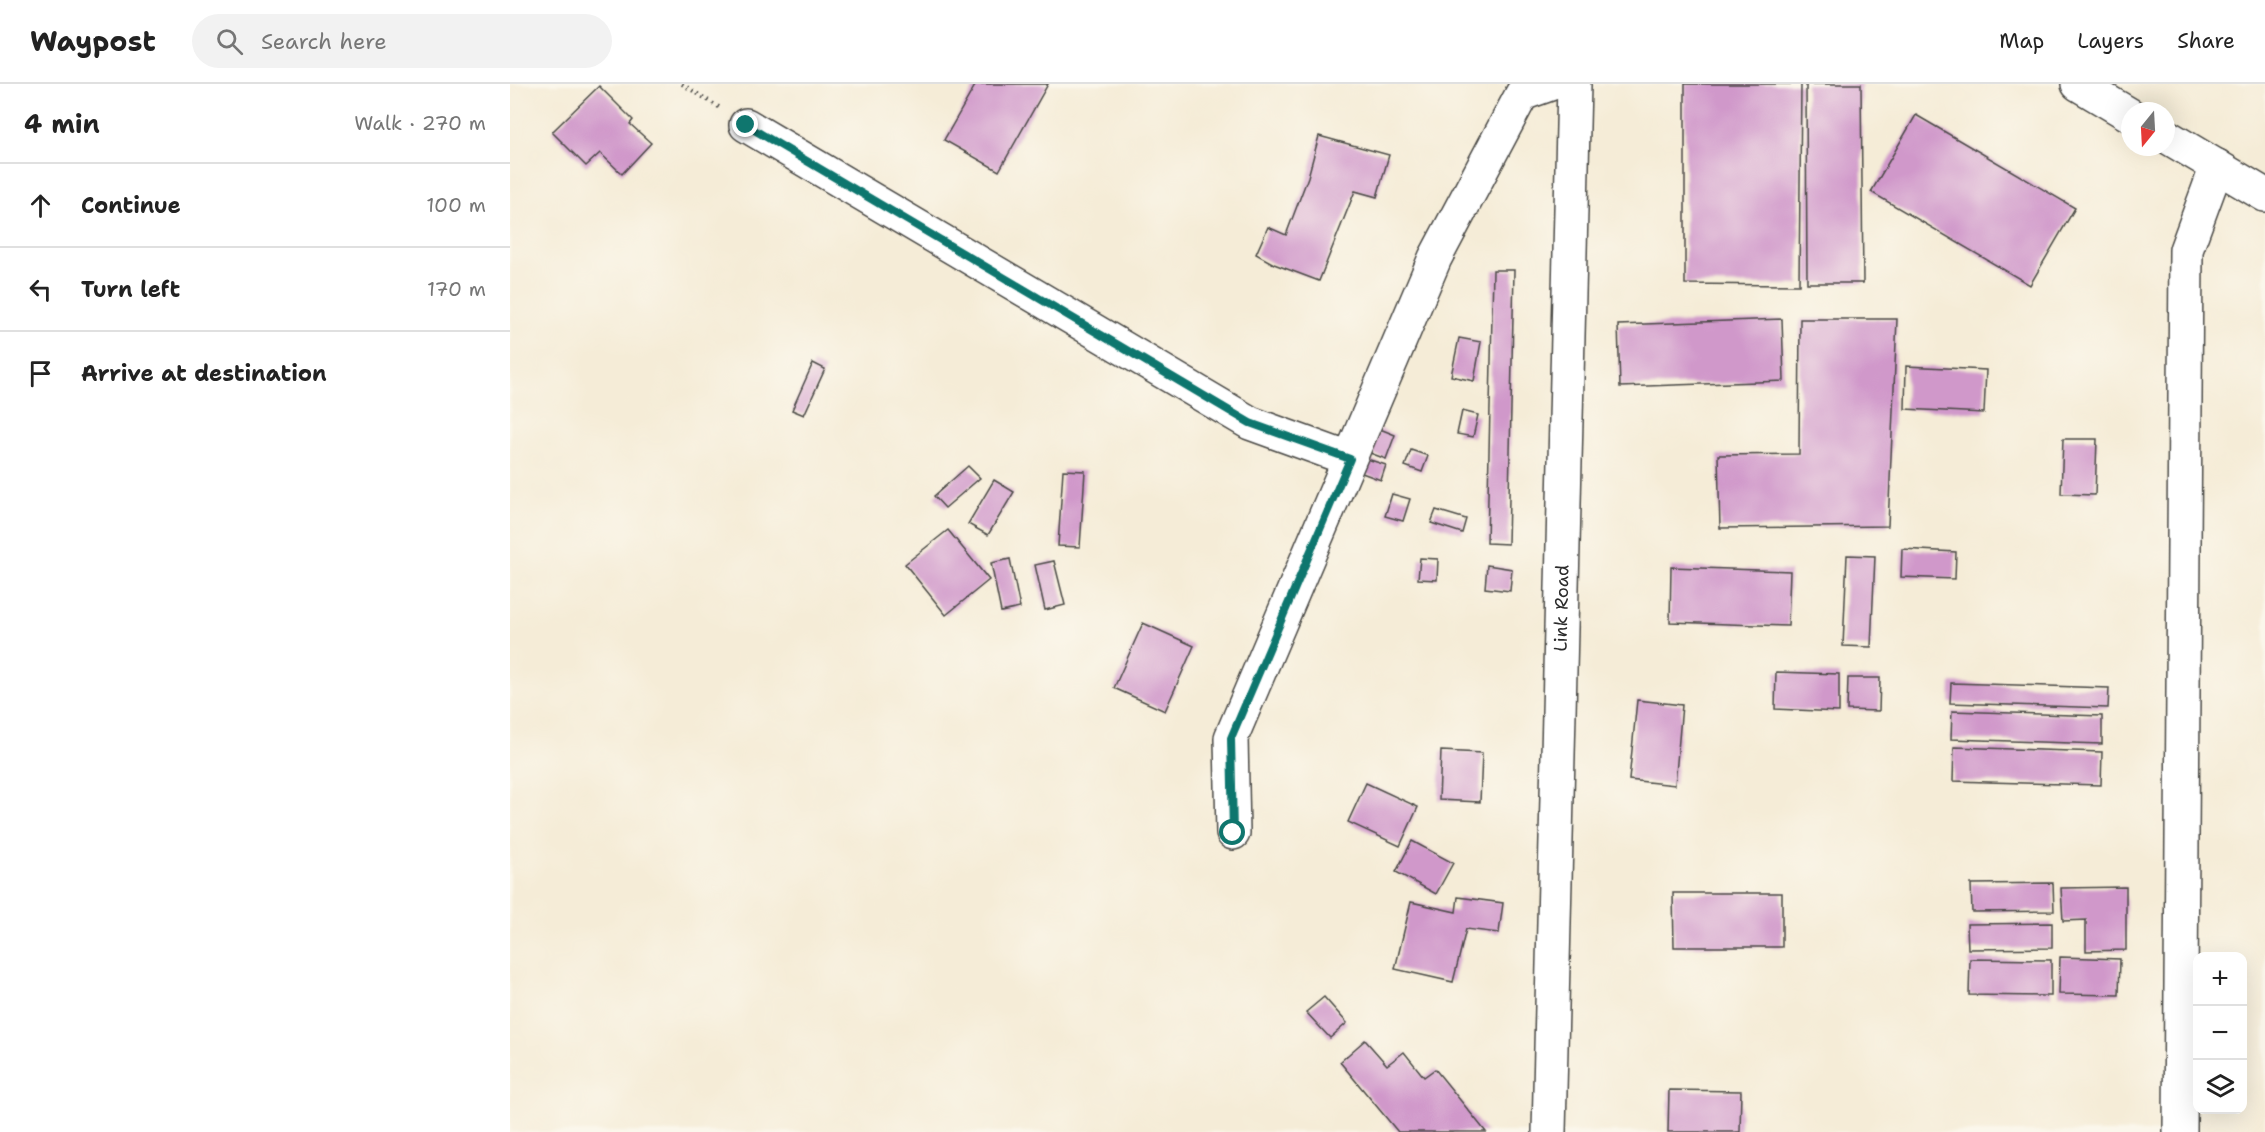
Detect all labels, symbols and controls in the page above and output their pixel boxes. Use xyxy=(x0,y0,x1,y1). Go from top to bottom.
search box xyxy=(192,14,612,68)
text: Waypost xyxy=(30,22,156,60)
icon: search xyxy=(213,25,246,58)
text: Search here xyxy=(261,27,387,56)
text: Map xyxy=(1999,27,2044,55)
text: Layers xyxy=(2077,27,2144,55)
text: Share xyxy=(2177,27,2235,55)
north arrow xyxy=(2121,102,2175,156)
text: 4 min xyxy=(24,106,100,141)
text: Walk · 270 m xyxy=(354,110,486,136)
route end xyxy=(732,111,758,137)
icon: ahead xyxy=(24,189,57,222)
text: Continue xyxy=(81,191,181,220)
text: 100 m xyxy=(426,192,486,218)
icon: left xyxy=(24,273,57,306)
text: Turn left xyxy=(81,275,180,304)
text: 170 m xyxy=(427,276,486,302)
icon: arrive xyxy=(24,357,57,390)
text: Arrive at destination xyxy=(81,359,327,388)
street label: Link Road xyxy=(1548,564,1575,652)
route start xyxy=(1219,819,1245,845)
map controls xyxy=(2193,952,2247,1114)
button: + xyxy=(2193,952,2247,1006)
button: − xyxy=(2193,1006,2247,1060)
button: layers xyxy=(2193,1060,2247,1114)

